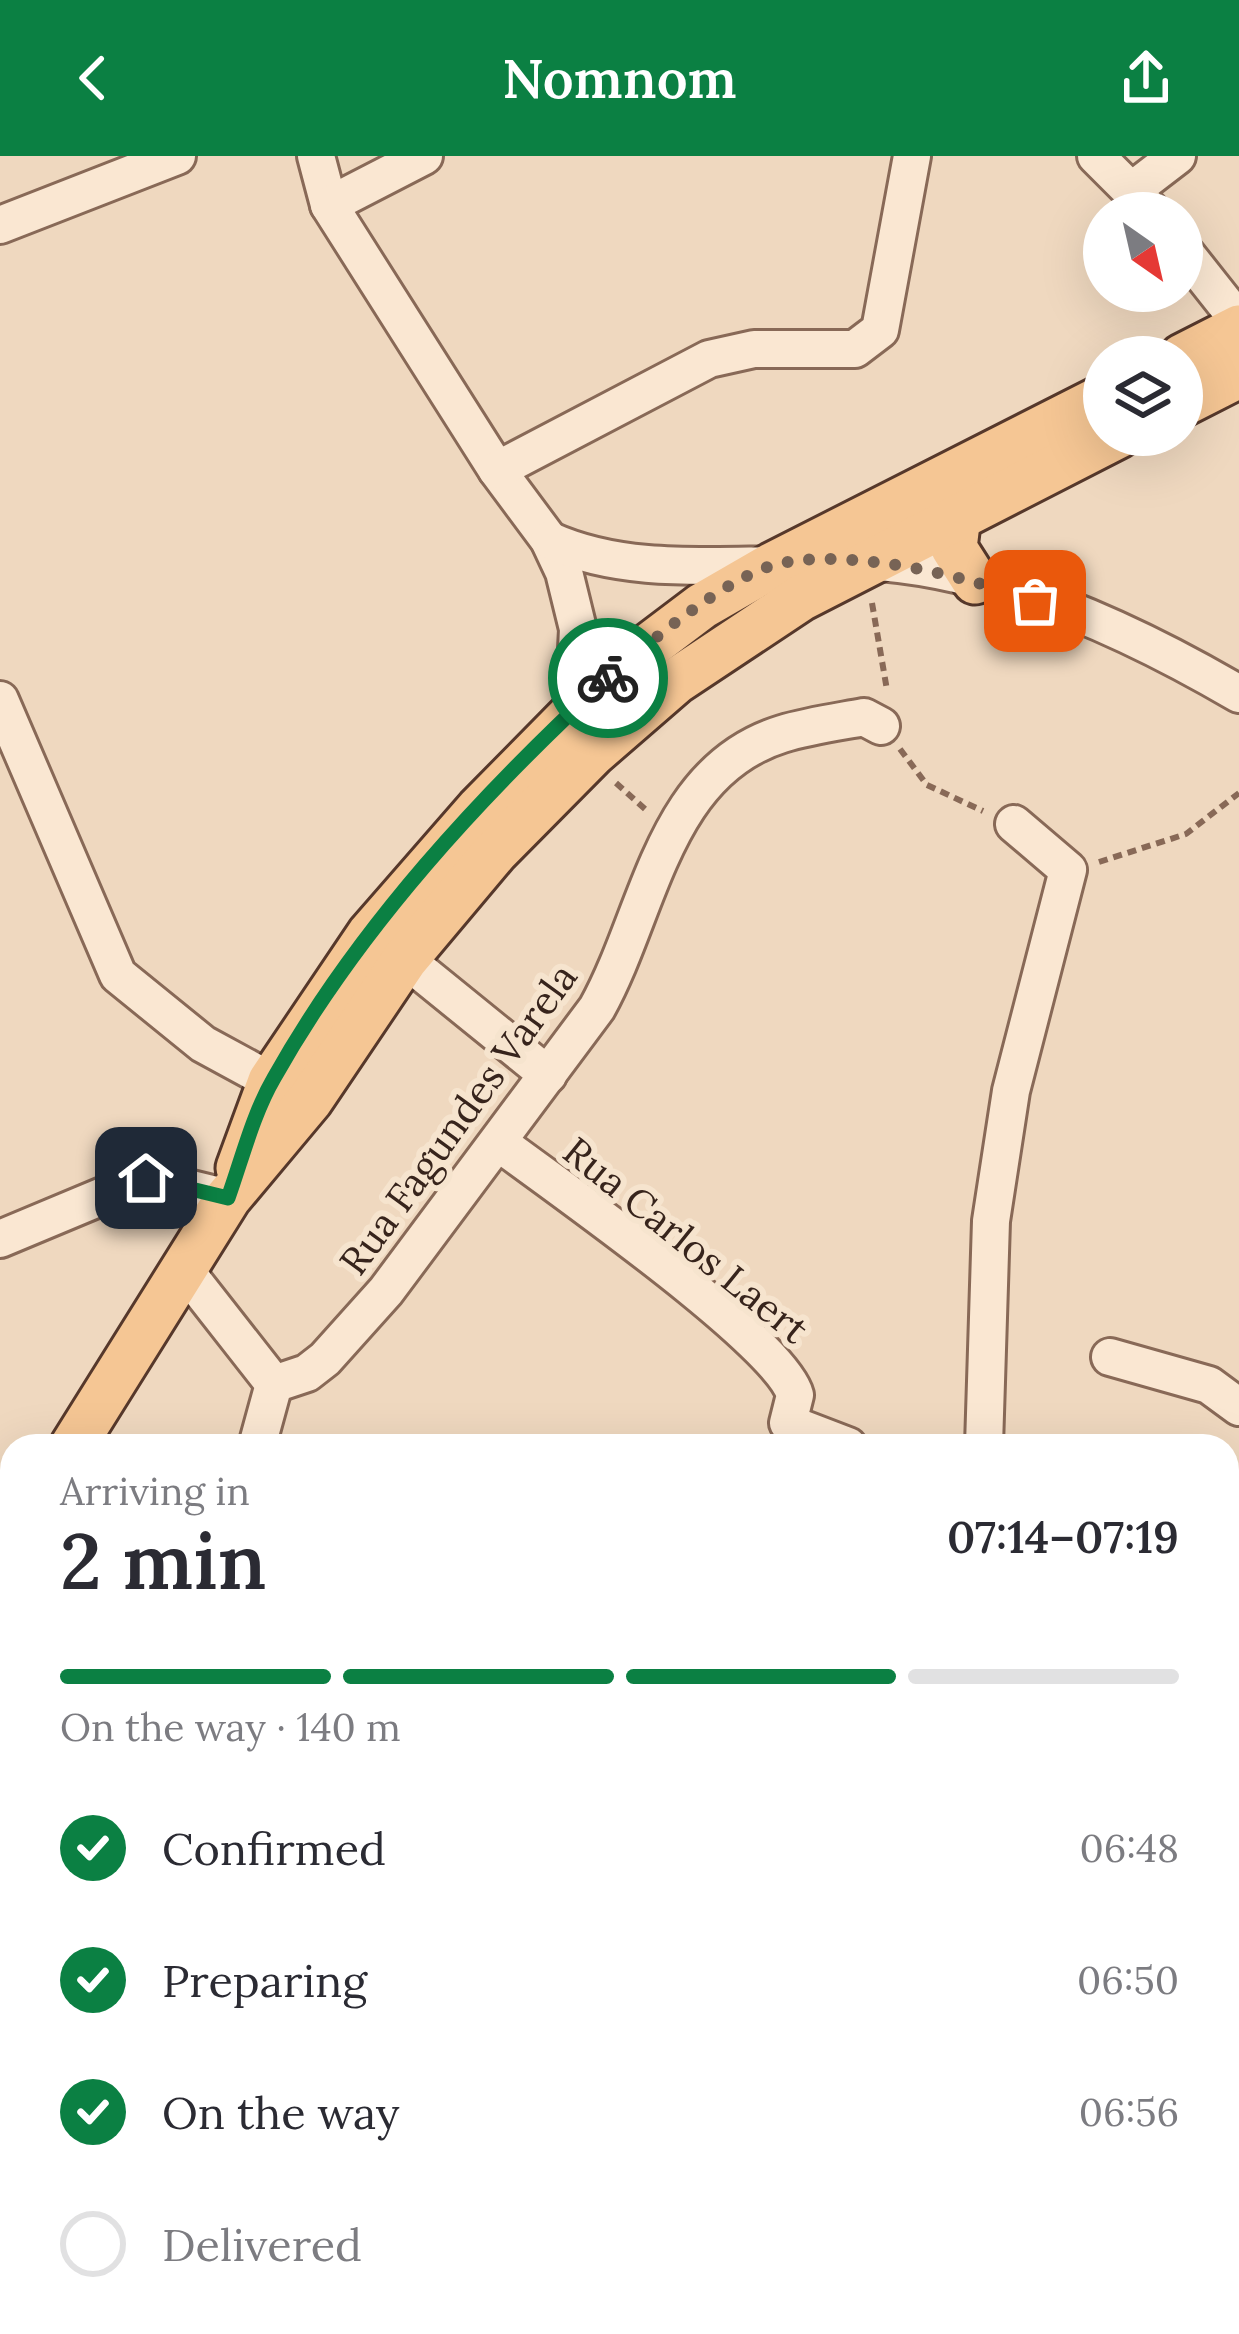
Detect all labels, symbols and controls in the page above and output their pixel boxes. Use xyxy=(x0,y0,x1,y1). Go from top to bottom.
text: Nomnom xyxy=(502,44,737,113)
icon: back xyxy=(60,45,126,111)
icon: share xyxy=(1113,45,1179,111)
north arrow xyxy=(1083,192,1203,312)
map controls xyxy=(1083,192,1203,456)
button: layers xyxy=(1083,336,1203,456)
pin xyxy=(984,550,1086,652)
icon: bag xyxy=(1002,568,1068,634)
courier xyxy=(548,618,668,738)
icon: bike xyxy=(575,645,641,711)
street label: Rua Fagundes Varela xyxy=(328,954,588,1284)
street label: Rua Carlos Laert xyxy=(553,1126,819,1354)
pin xyxy=(95,1127,197,1229)
icon: home xyxy=(113,1145,179,1211)
text: Arriving in xyxy=(60,1466,250,1516)
text: 07:14–07:19 xyxy=(947,1508,1179,1565)
text: 2 min xyxy=(60,1511,267,1610)
text: On the way · 140 m xyxy=(60,1702,401,1752)
icon: check xyxy=(60,1815,126,1881)
text: Confirmed xyxy=(162,1820,386,1877)
text: 06:48 xyxy=(1079,1823,1179,1873)
icon: check xyxy=(60,1947,126,2013)
text: Preparing xyxy=(162,1952,367,2009)
text: 06:50 xyxy=(1077,1955,1179,2005)
icon: check xyxy=(60,2079,126,2145)
text: On the way xyxy=(162,2084,400,2141)
text: 06:56 xyxy=(1079,2087,1179,2137)
text: Delivered xyxy=(162,2216,362,2273)

